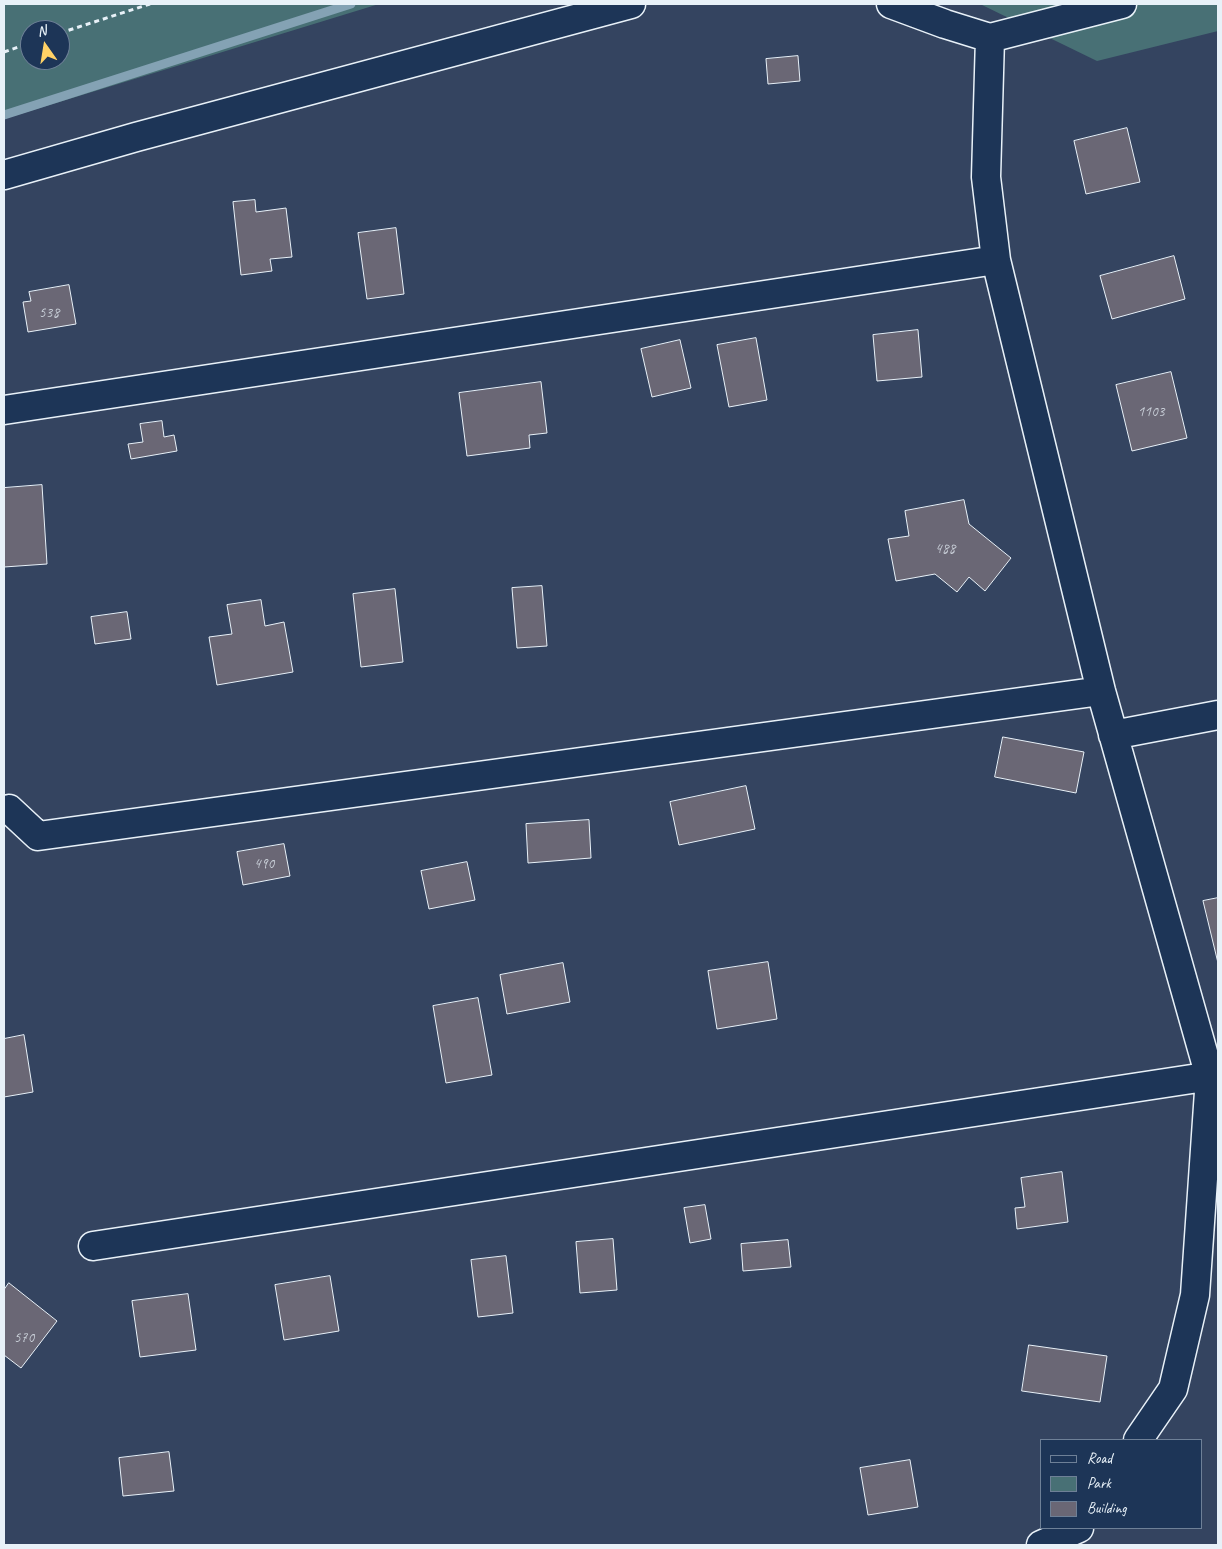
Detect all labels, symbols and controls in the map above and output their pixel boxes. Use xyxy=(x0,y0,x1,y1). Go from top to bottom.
north arrow xyxy=(20,20,70,70)
text: N xyxy=(36,22,48,40)
house number: 538 xyxy=(39,304,59,322)
house number: 1103 xyxy=(1138,403,1164,421)
house number: 488 xyxy=(935,540,955,558)
house number: 490 xyxy=(254,855,274,873)
house number: 570 xyxy=(14,1329,34,1347)
legend xyxy=(1040,1439,1202,1529)
text: Road xyxy=(1087,1449,1112,1468)
text: Park xyxy=(1087,1474,1111,1493)
text: Building xyxy=(1087,1499,1126,1518)

